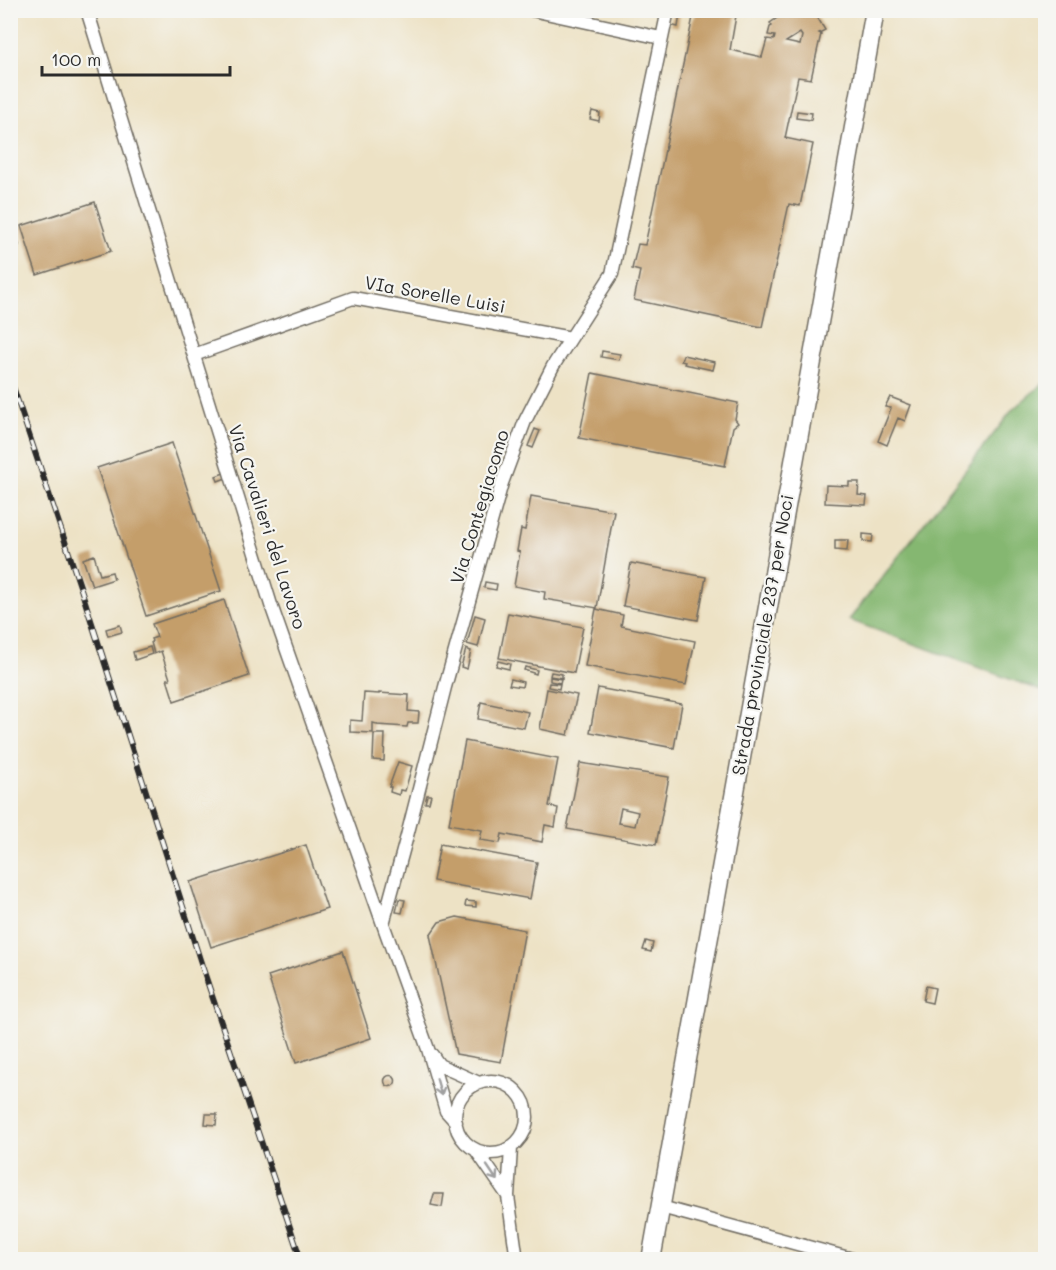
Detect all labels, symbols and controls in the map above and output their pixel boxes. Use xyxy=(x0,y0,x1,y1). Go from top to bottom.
scale bar xyxy=(42,39,230,77)
text: 100 m xyxy=(51,47,101,71)
street label: VIa Sorelle Luisi xyxy=(363,270,507,318)
street label: Via Cavalieri del Lavoro xyxy=(224,421,312,632)
street label: Via Contegiacomo xyxy=(444,426,514,587)
street label: Strada provinciale 237 per Noci xyxy=(725,493,799,777)
one-way arrow xyxy=(434,1077,445,1096)
one-way arrow xyxy=(486,1164,498,1181)

